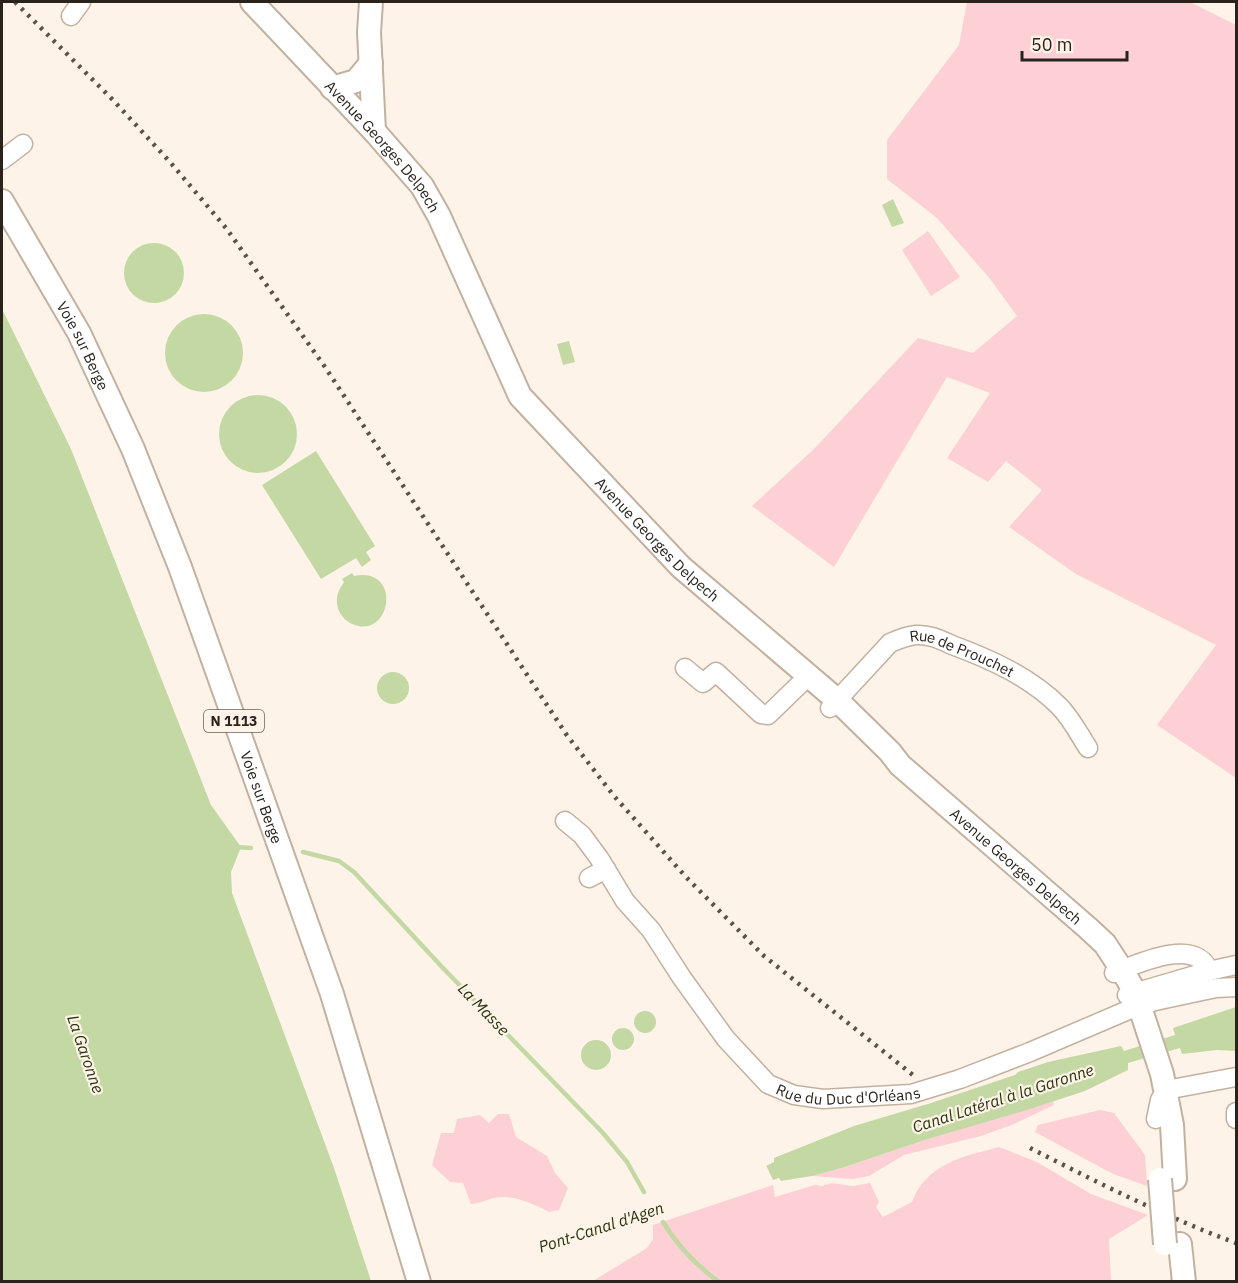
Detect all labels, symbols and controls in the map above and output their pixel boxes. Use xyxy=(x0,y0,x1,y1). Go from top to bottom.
scale bar xyxy=(1022,24,1127,62)
text: 50 m xyxy=(1031,33,1073,56)
street label: Avenue Georges Delpech xyxy=(321,76,444,216)
street label: Voie sur Berge xyxy=(53,298,114,393)
street label: Avenue Georges Delpech xyxy=(591,473,724,605)
street label: Rue de Prouchet xyxy=(908,625,1018,681)
road number: N 1113 xyxy=(204,710,264,732)
street label: Voie sur Berge xyxy=(237,748,287,846)
street label: Avenue Georges Delpech xyxy=(947,804,1086,928)
water label: La Masse xyxy=(454,978,514,1040)
water label: La Garonne xyxy=(63,1012,109,1096)
water label: Canal Latéral à la Garonne xyxy=(910,1059,1096,1137)
street label: Rue du Duc d'Orléans xyxy=(773,1079,922,1109)
water label: Pont-Canal d'Agen xyxy=(536,1197,666,1257)

